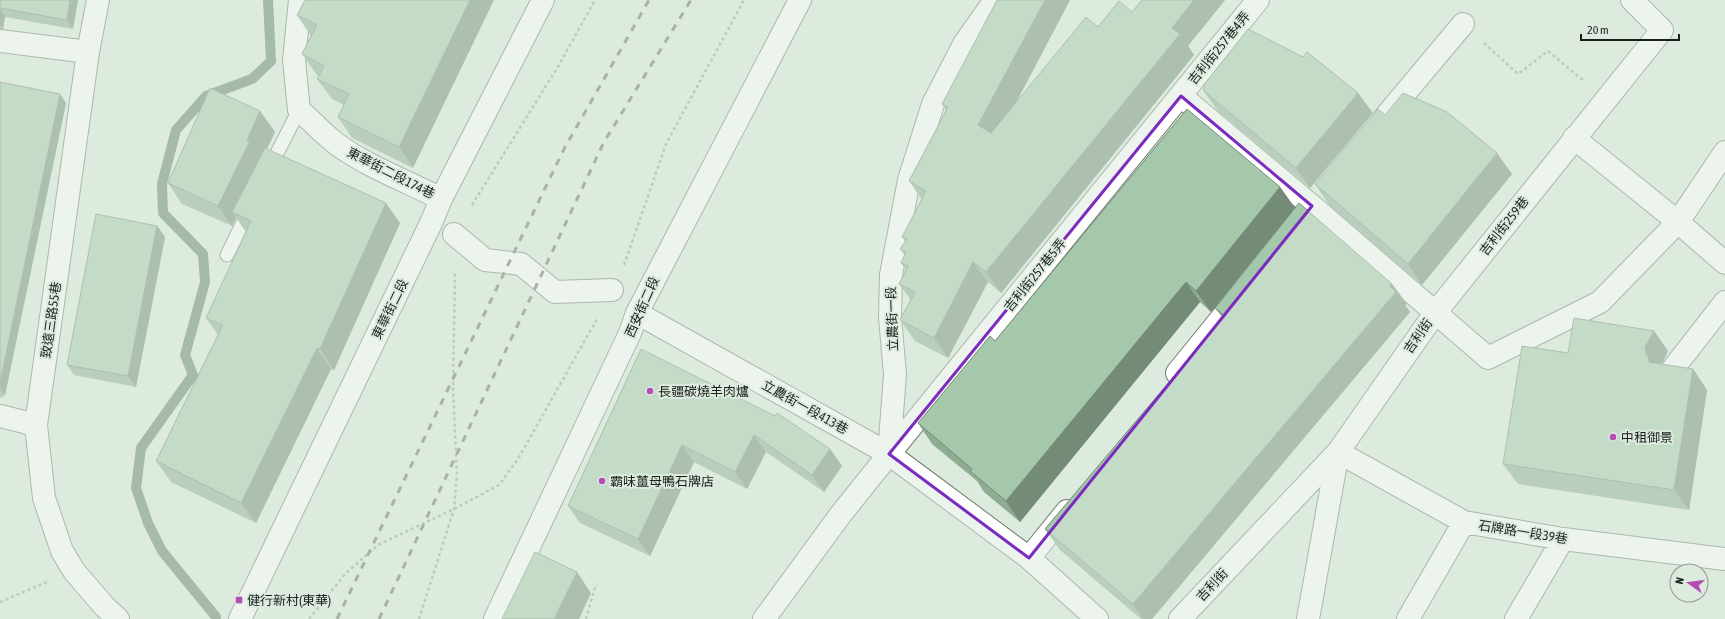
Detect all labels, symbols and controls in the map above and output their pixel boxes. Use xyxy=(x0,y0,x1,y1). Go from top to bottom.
street label: 吉利街257巷4弄 xyxy=(1185,9,1253,87)
scale bar xyxy=(1581,16,1679,42)
text: 20 m xyxy=(1587,23,1609,37)
street label: 東華街二段174巷 xyxy=(345,144,437,202)
street label: 吉利街259巷 xyxy=(1476,194,1532,258)
street label: 吉利街257巷5弄 xyxy=(1001,236,1069,314)
street label: 西安街二段 xyxy=(622,274,662,340)
street label: 東華街二段 xyxy=(369,276,411,342)
street label: 致遠三路55巷 xyxy=(38,281,64,359)
street label: 立農街一段 xyxy=(883,286,901,352)
street label: 吉利街 xyxy=(1401,316,1435,356)
street label: 立農街一段413巷 xyxy=(759,377,851,437)
place label: 長疆碳燒羊肉爐 xyxy=(658,384,749,399)
marker: 長疆碳燒羊肉爐 xyxy=(645,386,655,396)
place label: 中租御景 xyxy=(1621,430,1673,445)
marker: 中租御景 xyxy=(1608,432,1618,442)
place label: 霸味薑母鴨石牌店 xyxy=(610,474,714,489)
marker: 霸味薑母鴨石牌店 xyxy=(597,476,607,486)
street label: 石牌路一段39巷 xyxy=(1477,518,1569,546)
north arrow xyxy=(1669,563,1709,603)
street label: 吉利街 xyxy=(1193,566,1231,604)
text: N xyxy=(1673,576,1686,585)
place label: 健行新村(東華) xyxy=(247,593,331,608)
marker: 健行新村(東華) xyxy=(234,595,244,605)

